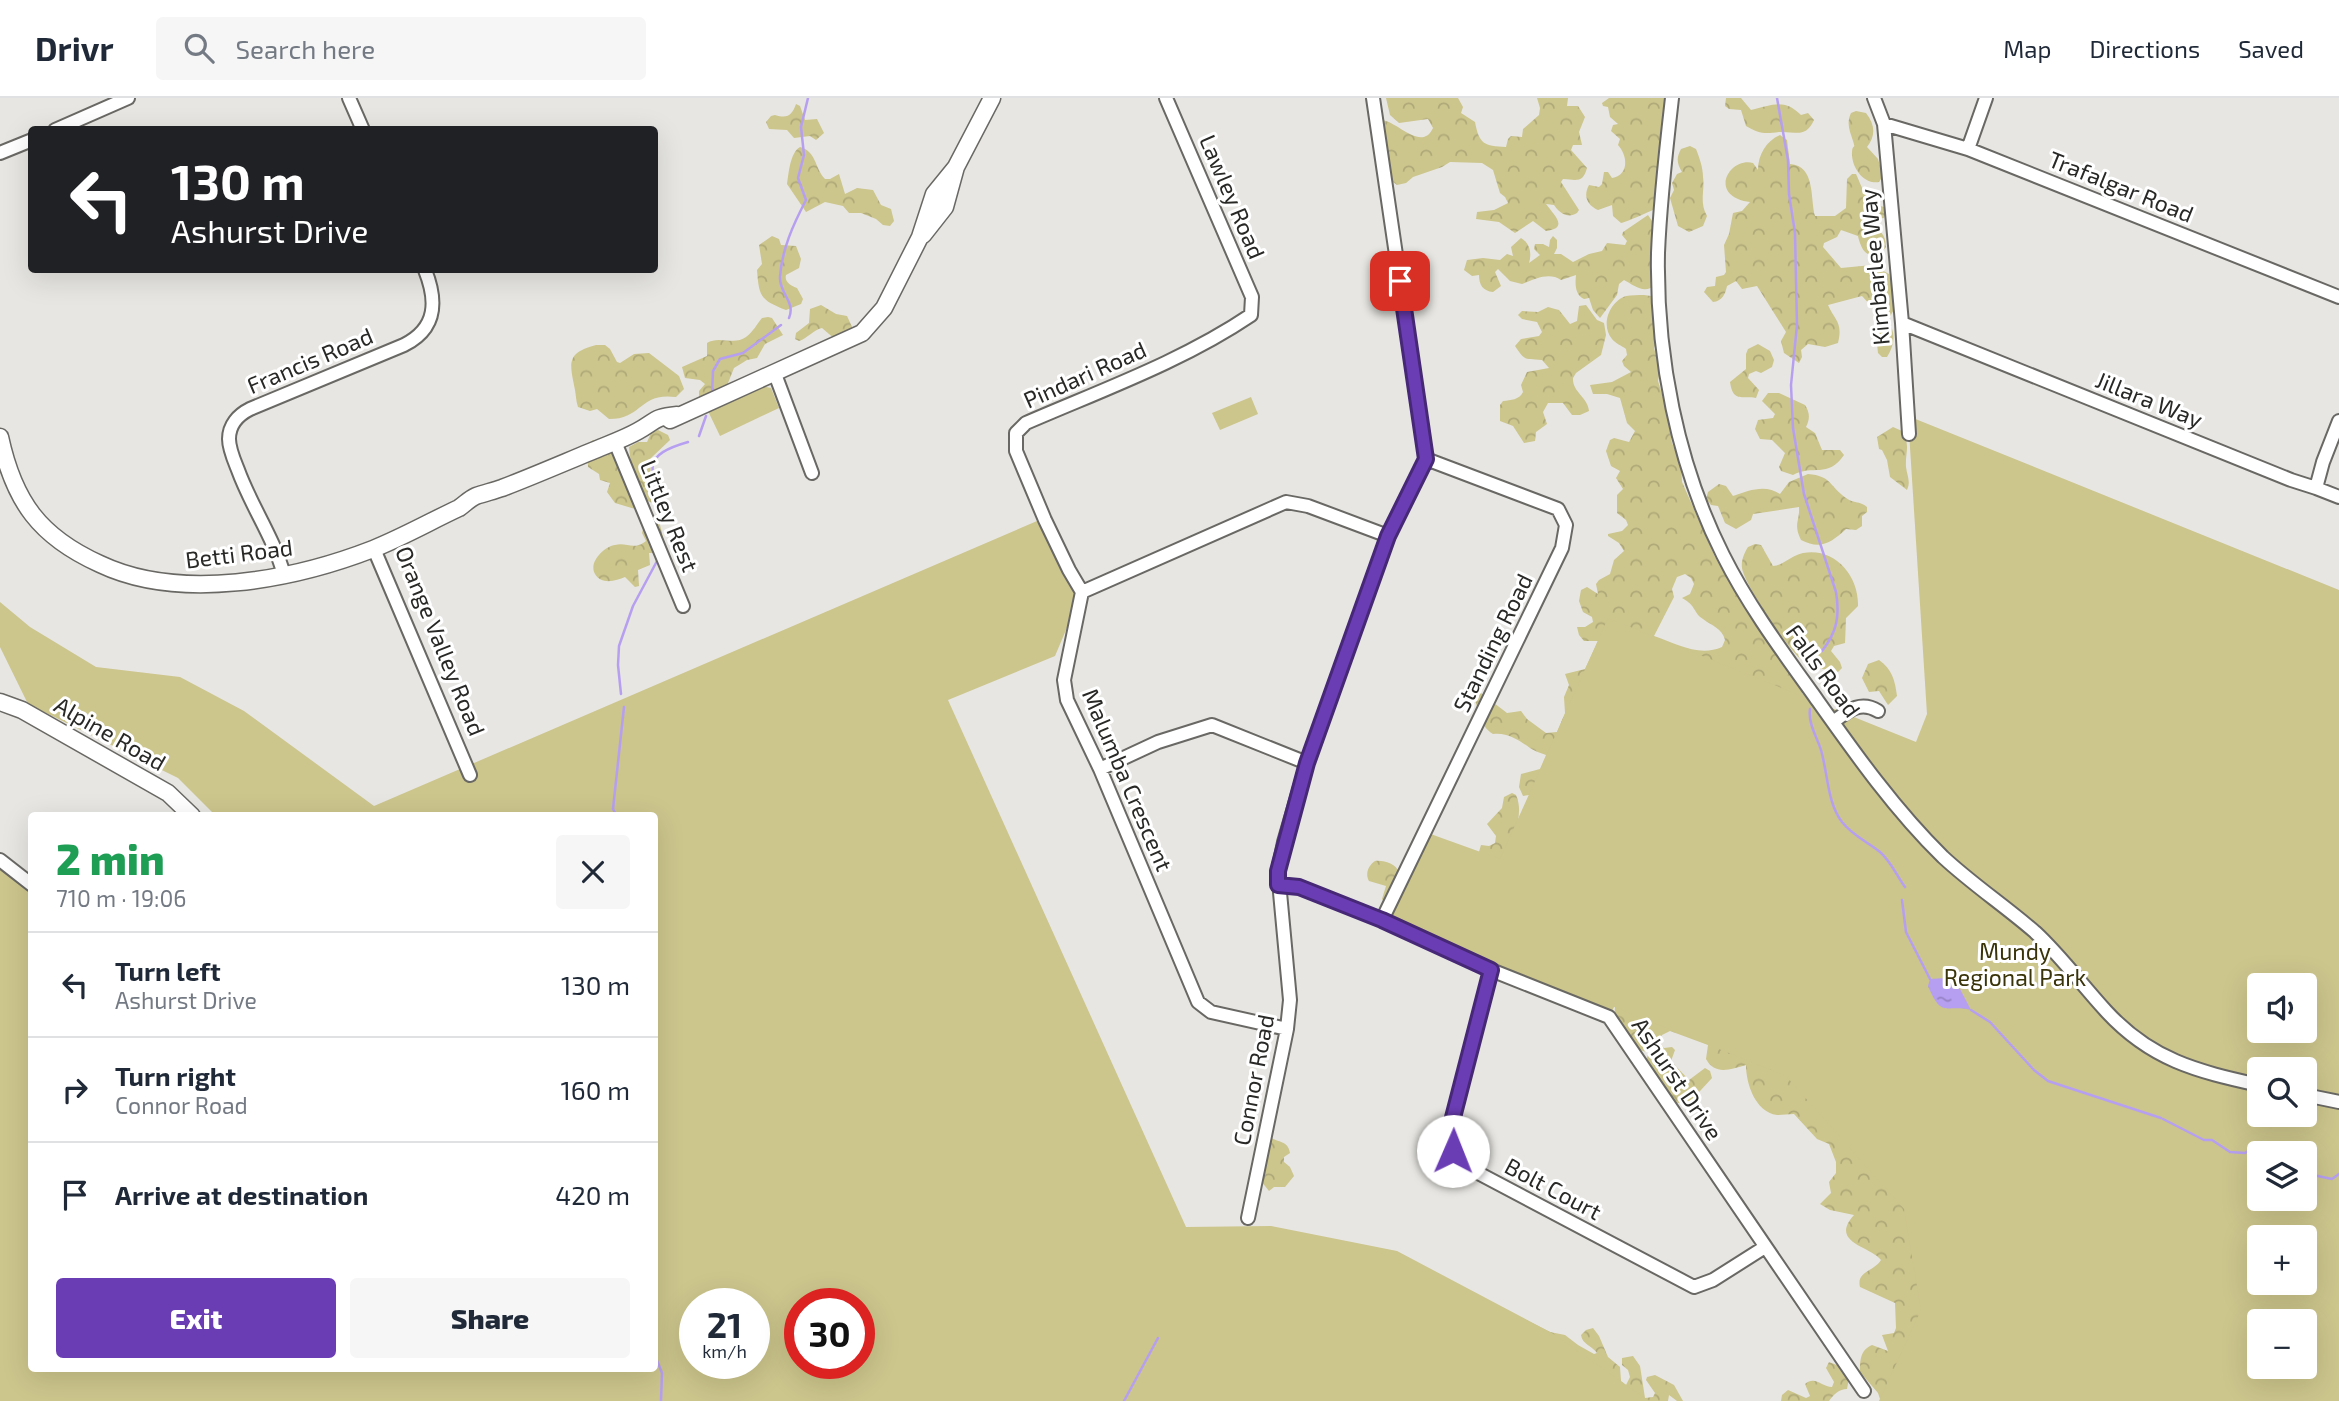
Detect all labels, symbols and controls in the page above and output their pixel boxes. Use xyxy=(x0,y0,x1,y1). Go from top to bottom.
search box xyxy=(156,17,646,80)
text: Drivr xyxy=(35,28,114,68)
icon: search xyxy=(180,29,218,67)
text: Search here xyxy=(236,33,375,64)
text: Map xyxy=(2003,34,2051,63)
text: Directions xyxy=(2089,34,2200,63)
text: Saved xyxy=(2238,34,2304,63)
street label: Lawley Road xyxy=(1194,130,1272,263)
street label: Trafalgar Road xyxy=(2045,144,2198,228)
text: 130 m xyxy=(171,151,305,210)
icon: left xyxy=(56,154,147,245)
street label: Kimbarlee Way xyxy=(1853,188,1895,347)
text: Ashurst Drive xyxy=(171,211,368,249)
pin xyxy=(1370,251,1430,311)
icon: arrive xyxy=(1381,262,1419,300)
street label: Francis Road xyxy=(242,321,377,399)
street label: Pindari Road xyxy=(1019,335,1150,414)
street label: Jillara Way xyxy=(2092,365,2207,433)
street label: Littley Rest xyxy=(635,456,705,576)
street label: Betti Road xyxy=(184,533,294,573)
street label: Orange Valley Road xyxy=(390,542,492,739)
street label: Standing Road xyxy=(1446,569,1538,716)
street label: Falls Road xyxy=(1781,619,1867,722)
street label: Malumba Crescent xyxy=(1077,684,1179,875)
street label: Alpine Road xyxy=(50,690,171,776)
text: 2 min xyxy=(56,833,165,883)
button: close xyxy=(556,835,630,909)
text: 710 m · 19:06 xyxy=(56,884,187,912)
park label: Mundy Regional Park xyxy=(1944,937,2087,991)
text: Turn left xyxy=(115,955,221,986)
icon: left xyxy=(56,966,94,1004)
text: 130 m xyxy=(561,969,630,1000)
map controls xyxy=(2247,973,2317,1379)
button: sound xyxy=(2247,973,2317,1043)
text: Ashurst Drive xyxy=(115,986,257,1014)
street label: Connor Road xyxy=(1227,1012,1279,1148)
street label: Ashurst Drive xyxy=(1627,1012,1729,1145)
button: search xyxy=(2247,1057,2317,1127)
text: Turn right xyxy=(115,1060,236,1091)
icon: right xyxy=(56,1071,94,1109)
text: 160 m xyxy=(561,1074,630,1105)
text: Connor Road xyxy=(115,1091,248,1119)
position arrow xyxy=(1416,1114,1490,1188)
button: layers xyxy=(2247,1141,2317,1211)
street label: Bolt Court xyxy=(1500,1151,1607,1225)
icon: arrive xyxy=(56,1176,94,1214)
text: Arrive at destination xyxy=(115,1179,368,1210)
text: 420 m xyxy=(555,1179,630,1210)
button: + xyxy=(2247,1225,2317,1295)
button: Exit xyxy=(56,1278,336,1358)
button: Share xyxy=(350,1278,630,1358)
speed limit sign: 30 xyxy=(784,1288,875,1379)
text: 21 xyxy=(707,1303,742,1345)
button: − xyxy=(2247,1309,2317,1379)
text: km/h xyxy=(702,1340,747,1362)

